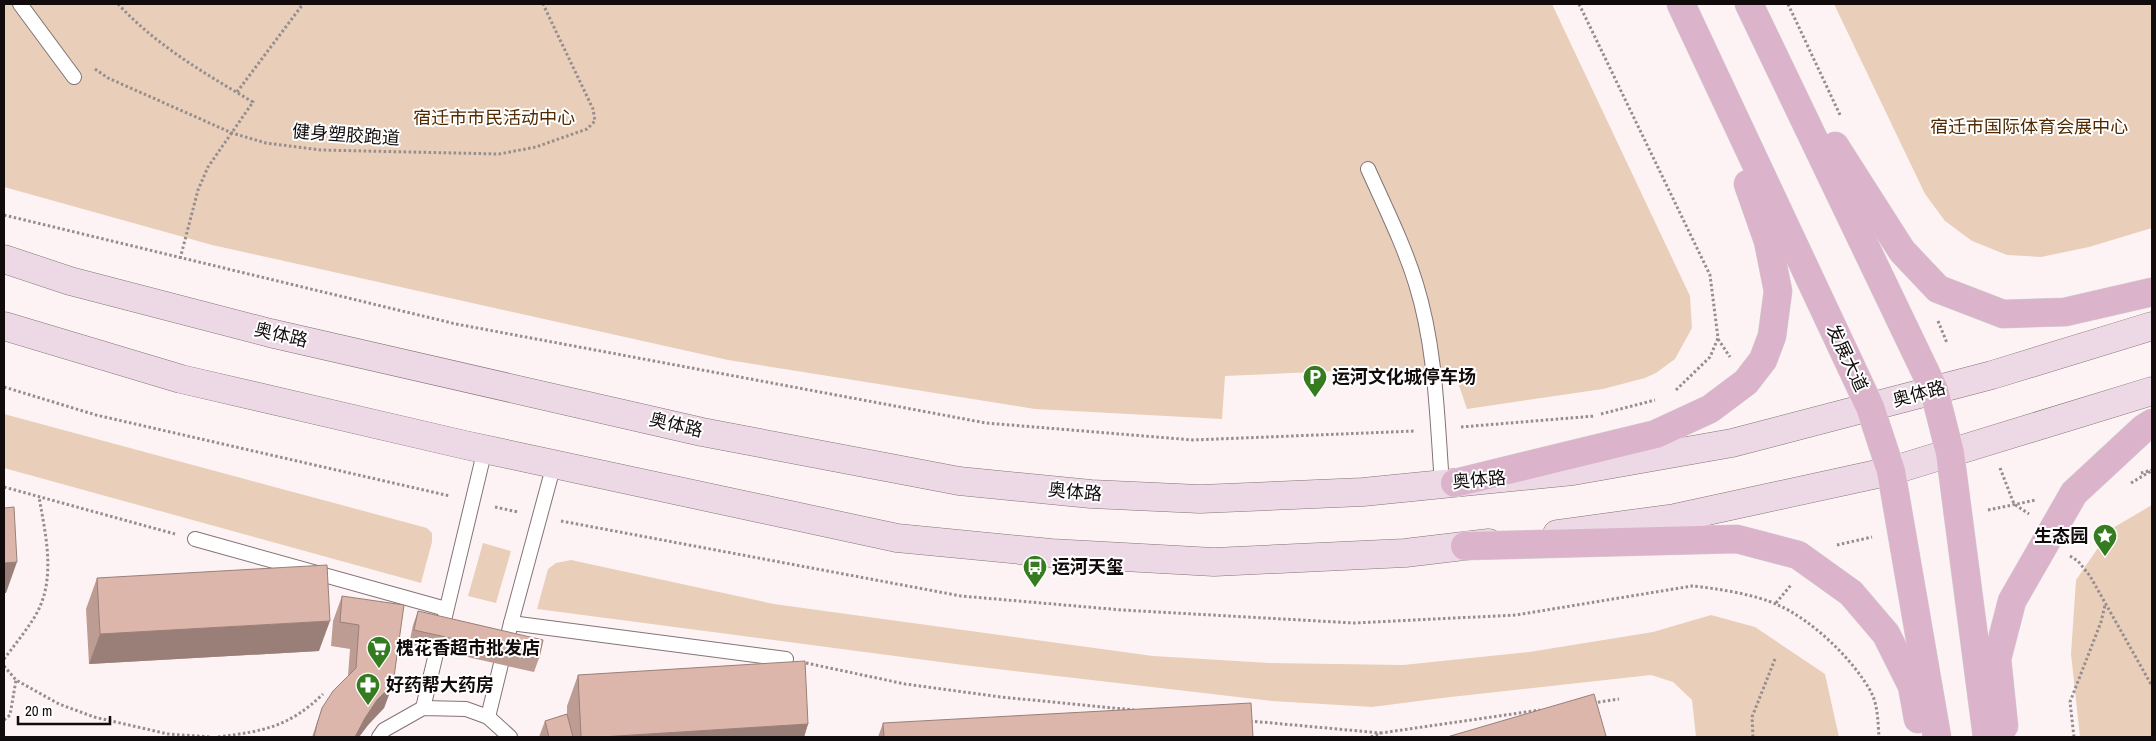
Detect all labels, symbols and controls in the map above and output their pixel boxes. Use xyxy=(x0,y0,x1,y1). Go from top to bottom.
park label: 宿迁市市民活动中心 xyxy=(413,105,575,130)
park label: 宿迁市国际体育会展中心 xyxy=(1930,114,2128,139)
street label: 健身塑胶跑道 xyxy=(291,118,401,151)
street label: 奥体路 xyxy=(252,316,310,353)
street label: 发展大道 xyxy=(1821,320,1874,396)
parking icon: 运河文化城停车场 xyxy=(1302,364,1328,398)
place label: 运河文化城停车场 xyxy=(1332,364,1476,389)
street label: 奥体路 xyxy=(1890,374,1948,413)
street label: 奥体路 xyxy=(647,406,705,443)
street label: 奥体路 xyxy=(1451,465,1507,494)
street label: 奥体路 xyxy=(1047,477,1103,506)
place label: 生态园 xyxy=(2034,523,2088,548)
place icon: 生态园 xyxy=(2092,523,2118,557)
bus stop icon: 运河天玺 xyxy=(1022,554,1048,588)
place label: 运河天玺 xyxy=(1052,554,1124,579)
supermarket icon: 槐花香超市批发店 xyxy=(366,635,392,669)
place label: 槐花香超市批发店 xyxy=(396,635,540,660)
pharmacy icon: 好药帮大药房 xyxy=(355,672,381,706)
place label: 好药帮大药房 xyxy=(386,672,494,697)
scale bar xyxy=(18,694,110,726)
text: 20 m xyxy=(25,700,52,721)

